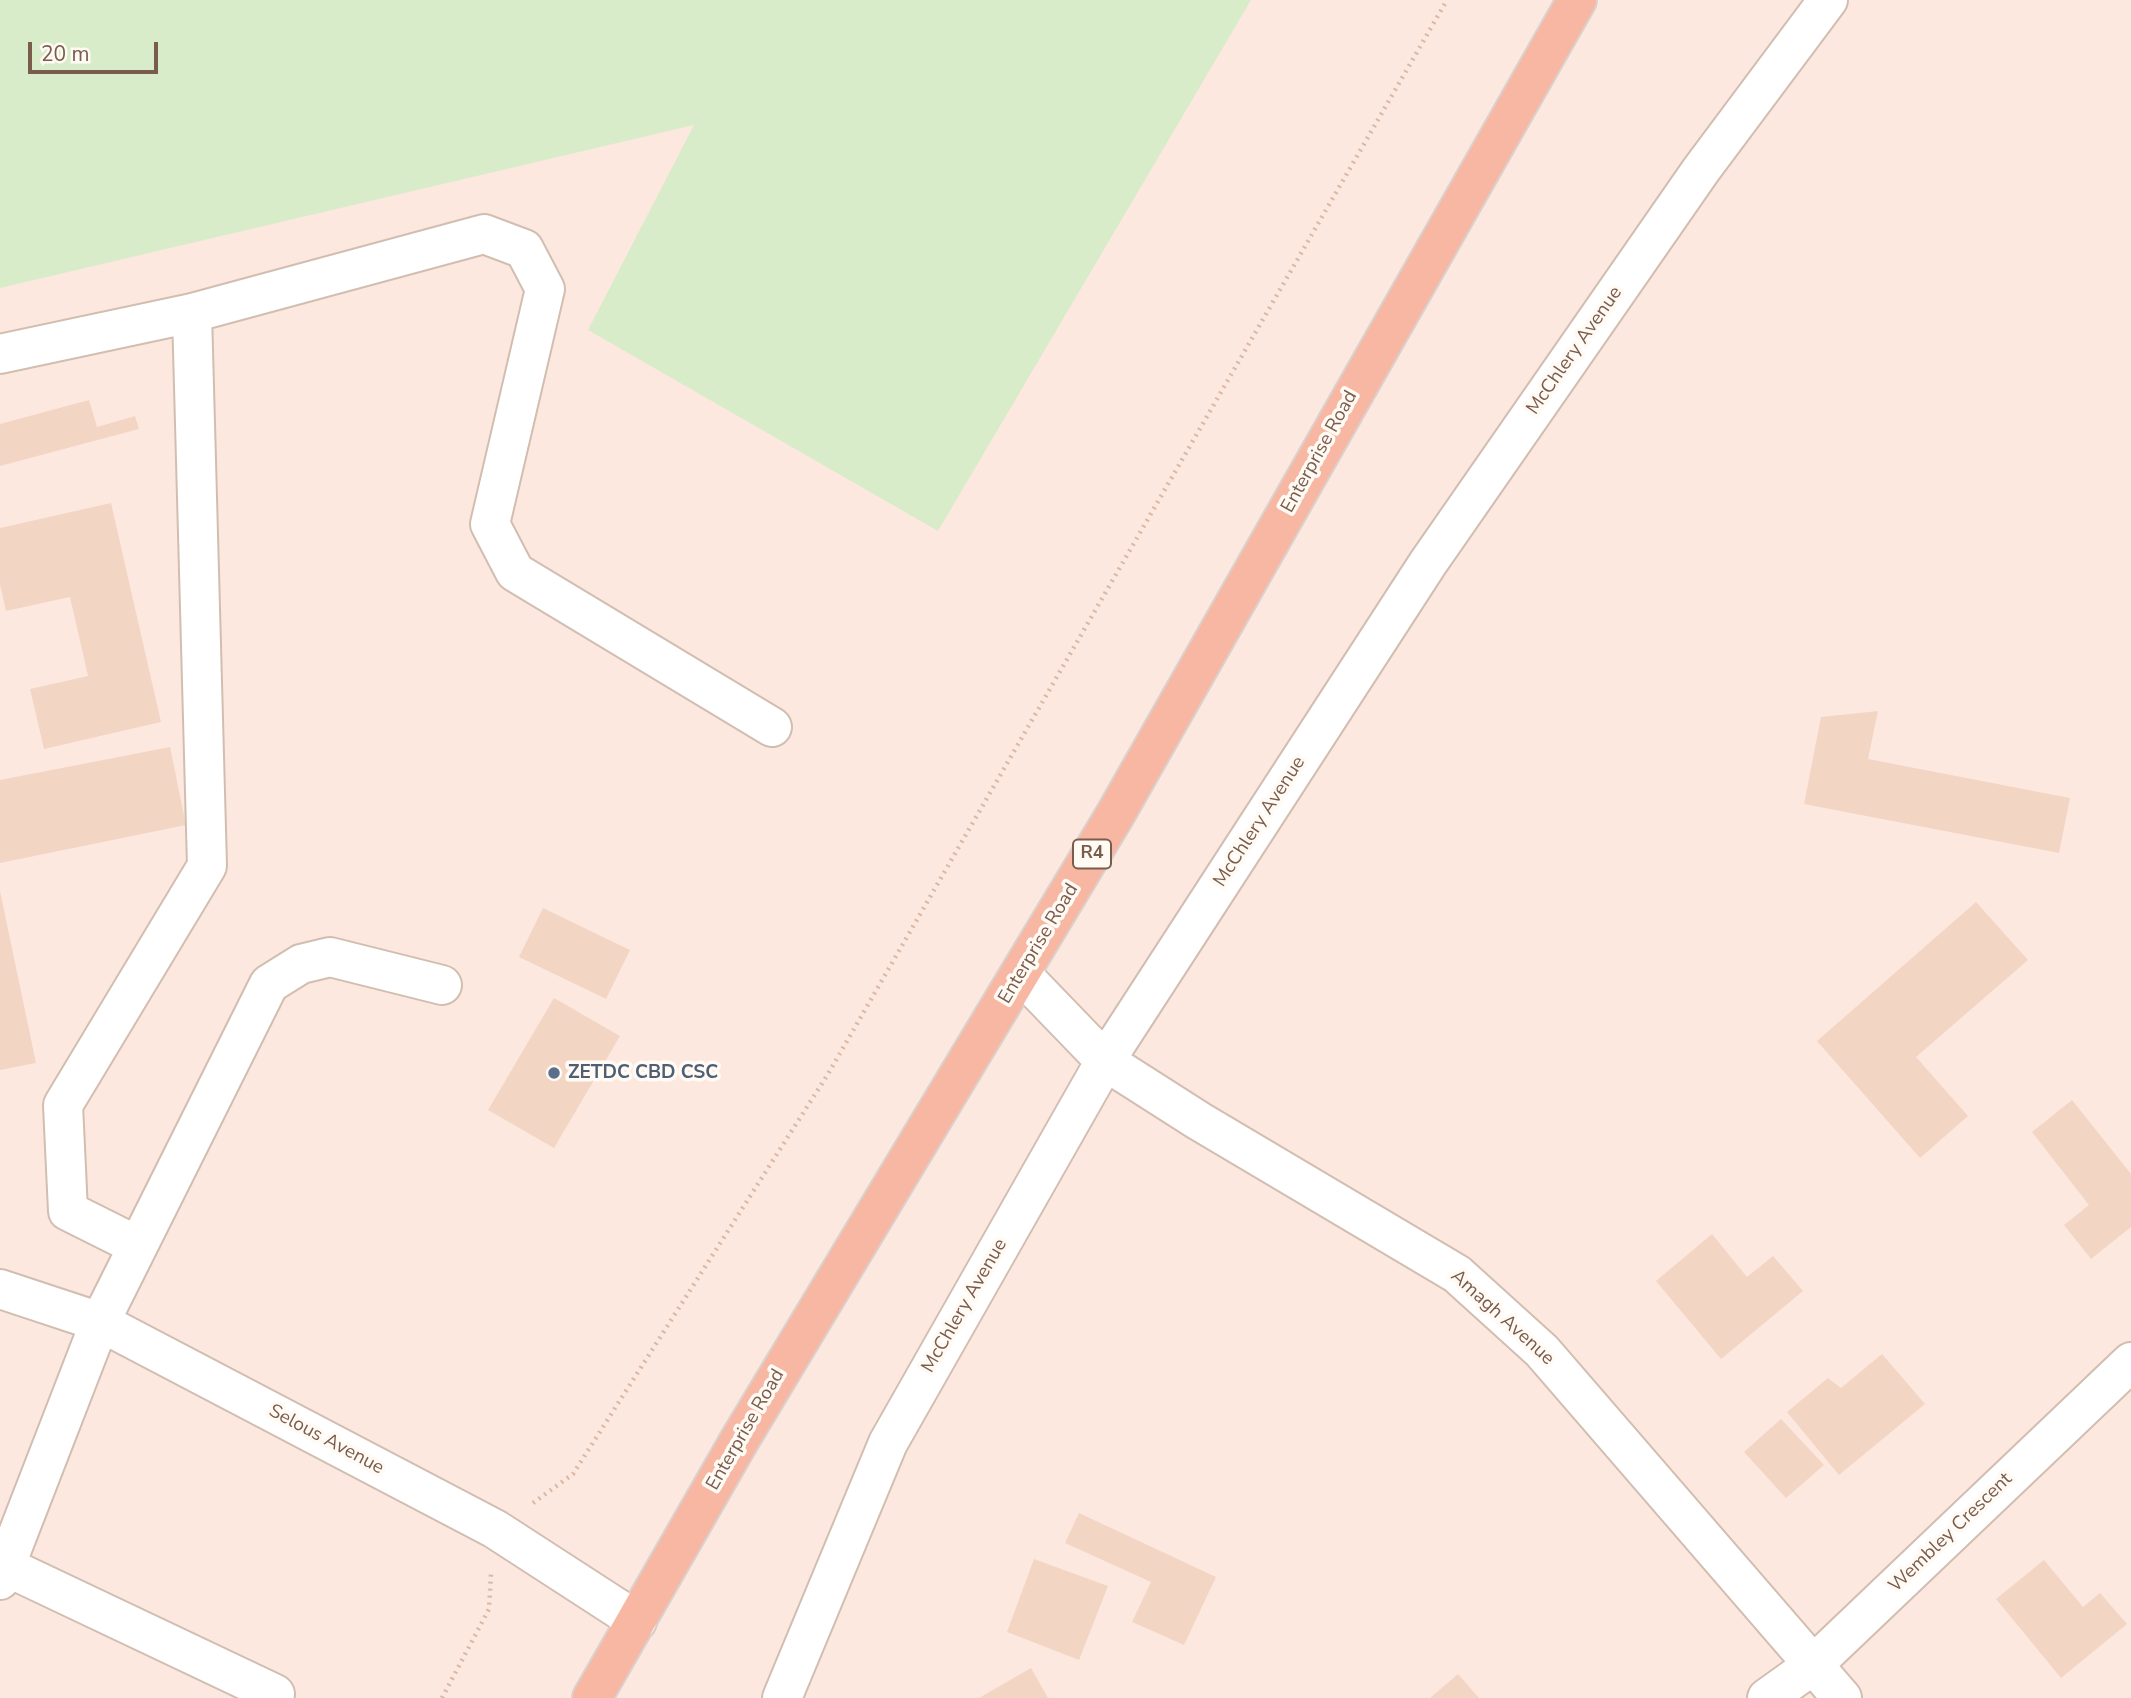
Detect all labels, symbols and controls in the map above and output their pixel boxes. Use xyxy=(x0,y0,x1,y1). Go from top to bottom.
scale bar xyxy=(32,28,161,72)
text: 20 m xyxy=(41,40,90,68)
street label: McChlery Avenue xyxy=(1522,283,1628,419)
street label: Enterprise Road xyxy=(1277,387,1363,517)
street label: McChlery Avenue xyxy=(1209,752,1311,892)
road number: R4 xyxy=(1073,840,1111,868)
street label: Enterprise Road xyxy=(994,880,1084,1008)
place label: ZETDC CBD CSC xyxy=(568,1062,718,1084)
marker: ZETDC CBD CSC xyxy=(546,1065,562,1081)
street label: McChlery Avenue xyxy=(917,1235,1013,1377)
street label: Amagh Avenue xyxy=(1445,1265,1559,1371)
street label: Enterprise Road xyxy=(702,1365,790,1495)
street label: Selous Avenue xyxy=(264,1400,388,1480)
street label: Wembley Crescent xyxy=(1885,1468,2017,1598)

